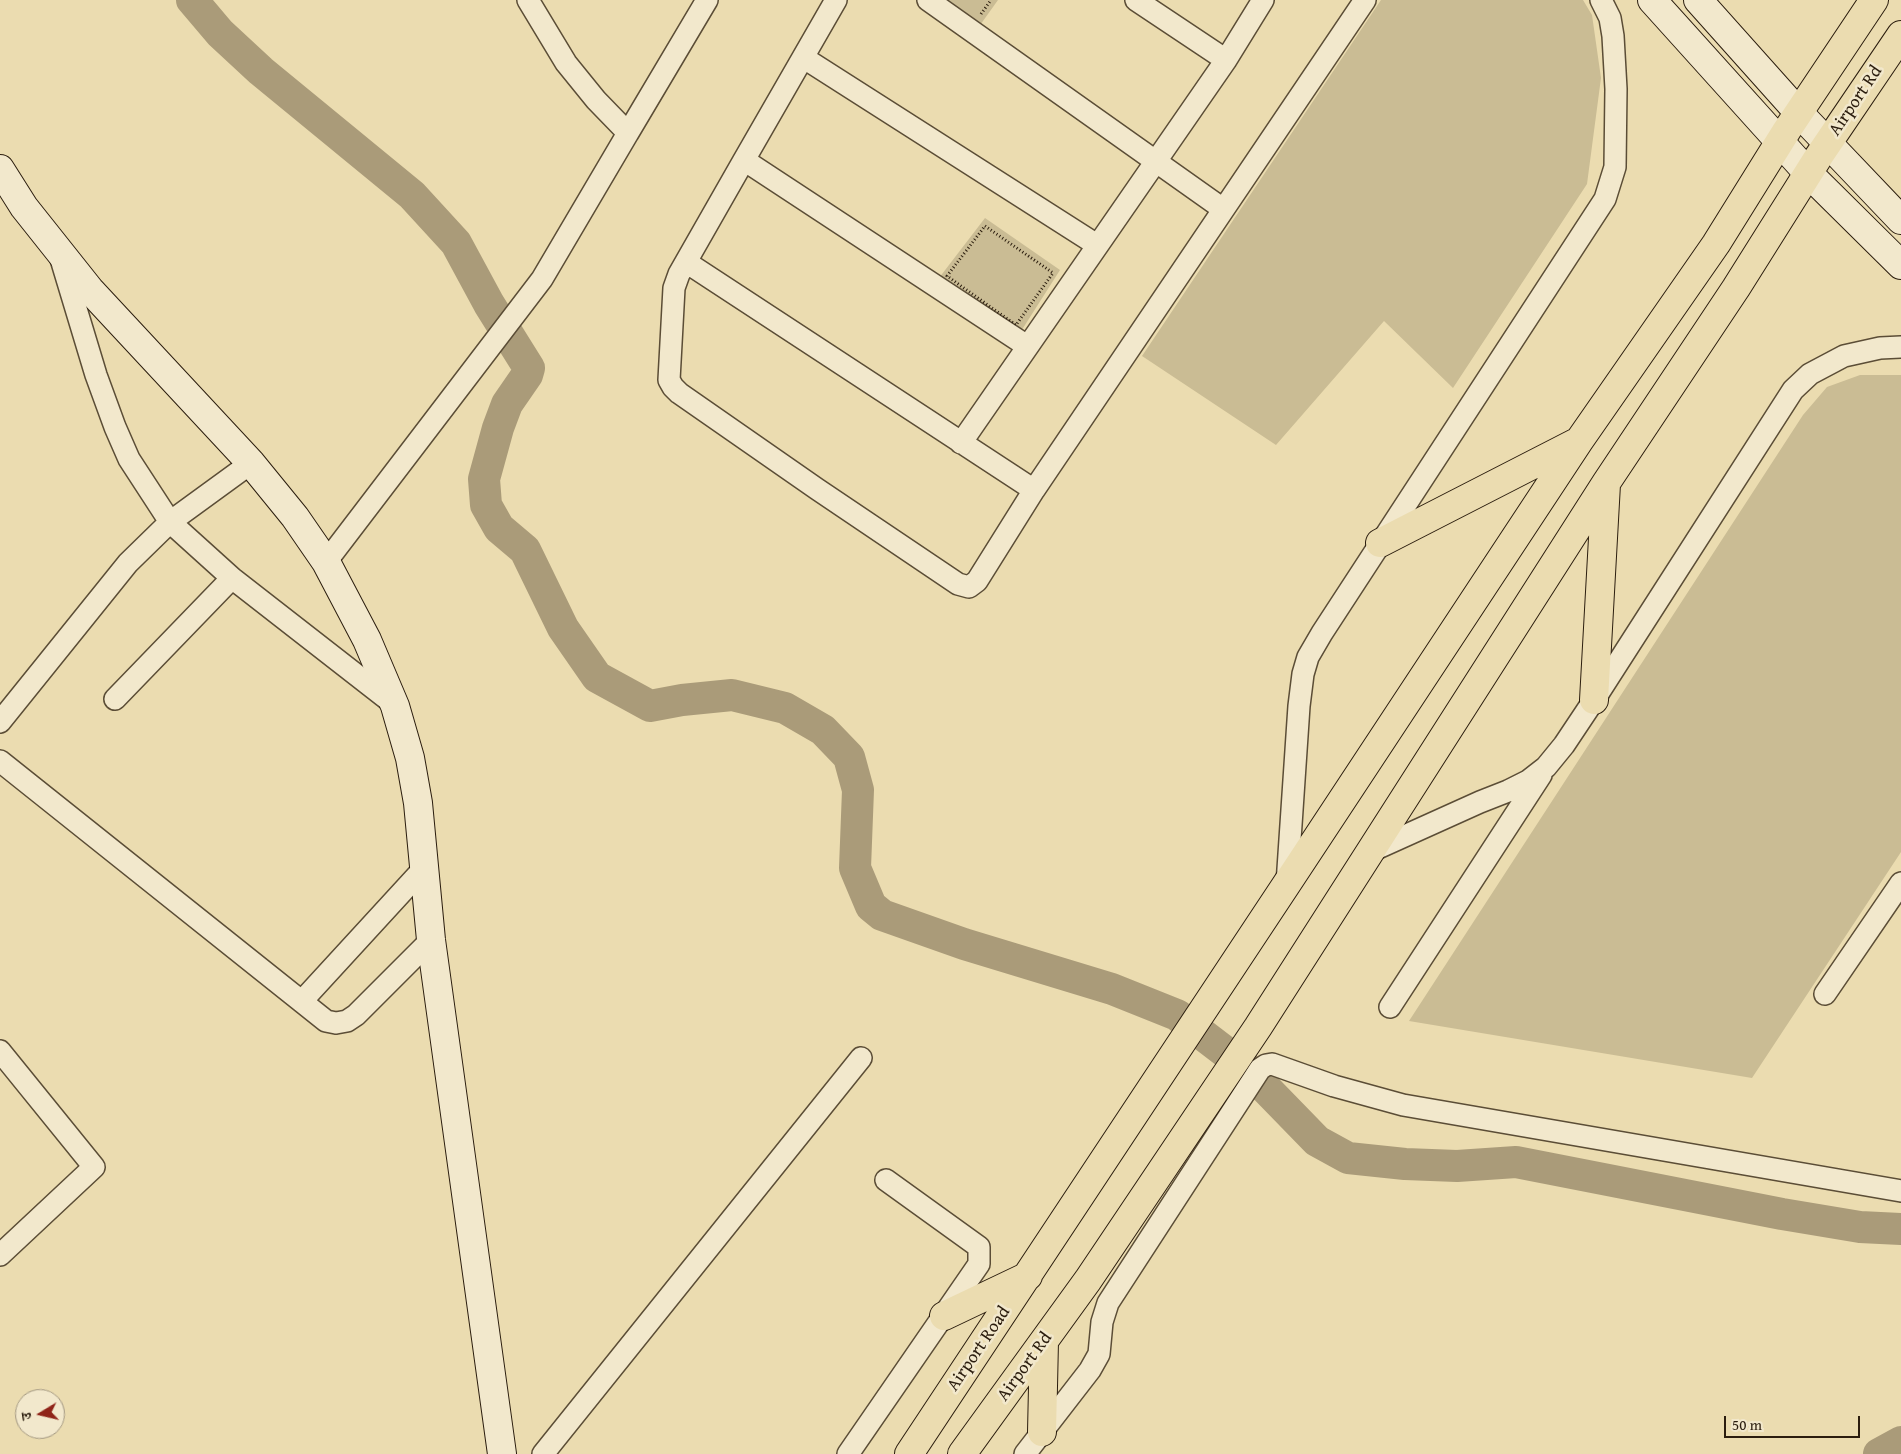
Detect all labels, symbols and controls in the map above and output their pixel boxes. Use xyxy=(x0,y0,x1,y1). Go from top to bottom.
street label: Airport Rd xyxy=(1825,62,1887,140)
street label: Airport Road xyxy=(943,1302,1015,1396)
street label: Airport Rd xyxy=(993,1328,1057,1406)
north arrow xyxy=(15,1389,65,1439)
scale bar xyxy=(1726,1406,1862,1438)
text: उ xyxy=(16,1411,37,1421)
text: 50 m xyxy=(1732,1414,1762,1435)

